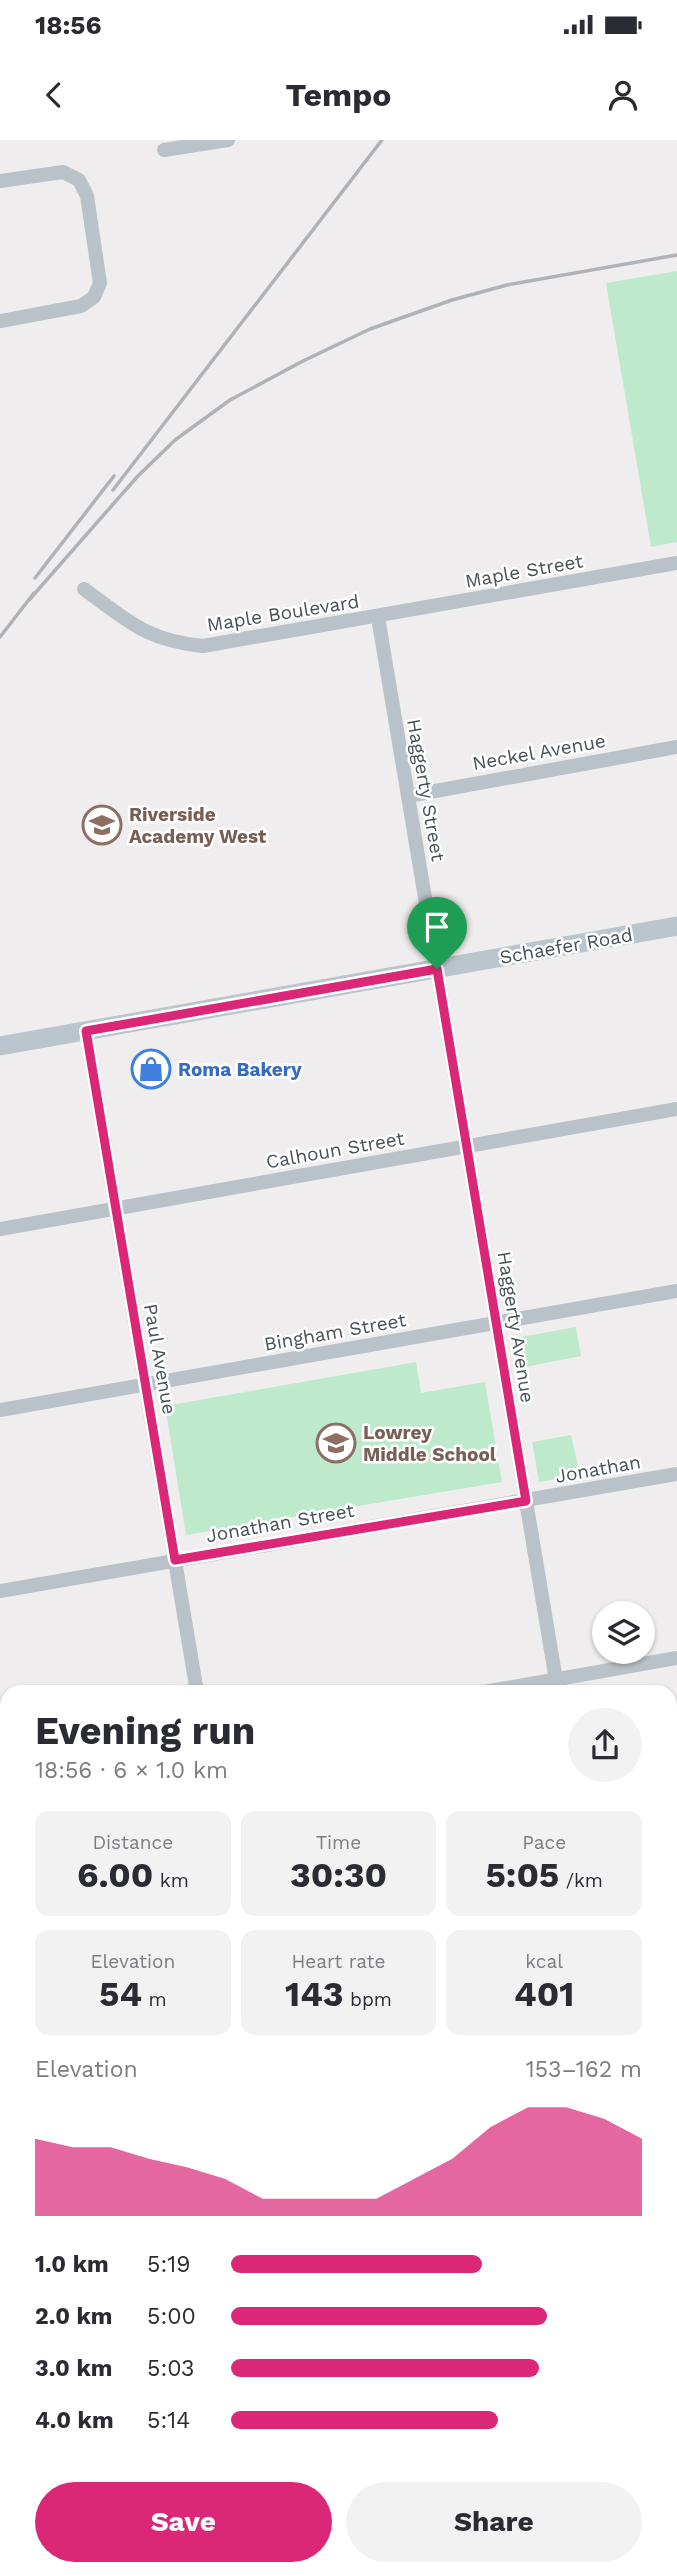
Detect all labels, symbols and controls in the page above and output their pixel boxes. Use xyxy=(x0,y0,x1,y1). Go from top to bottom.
text: 18:56 xyxy=(35,10,102,40)
icon: back xyxy=(35,76,73,114)
text: Tempo xyxy=(286,76,391,114)
icon: person xyxy=(604,76,642,114)
street label: Maple Street xyxy=(463,549,585,593)
street label: Maple Boulevard xyxy=(205,590,361,636)
street label: Haggerty Street xyxy=(402,717,450,863)
street label: Neckel Avenue xyxy=(471,729,607,775)
place label: Riverside Academy West xyxy=(129,803,267,848)
school or university icon: Riverside Academy West xyxy=(81,804,123,846)
pin xyxy=(407,897,467,969)
icon: arrive xyxy=(418,908,456,946)
street label: Schaefer Road xyxy=(498,923,634,969)
shop icon: Roma Bakery xyxy=(130,1048,172,1090)
place label: Roma Bakery xyxy=(178,1058,302,1081)
street label: Calhoun Street xyxy=(264,1127,406,1173)
street label: Haggerty Avenue xyxy=(493,1250,539,1404)
street label: Paul Avenue xyxy=(139,1302,181,1416)
street label: Bingham Street xyxy=(262,1308,408,1356)
place label: Lowrey Middle School xyxy=(363,1421,497,1466)
school or university icon: Lowrey Middle School xyxy=(315,1422,357,1464)
street label: Jonathan xyxy=(553,1450,643,1488)
street label: Jonathan Street xyxy=(204,1499,356,1547)
map controls xyxy=(592,1601,655,1664)
button: layers xyxy=(592,1601,655,1664)
button: share xyxy=(568,1708,642,1782)
text: Evening run xyxy=(35,1709,255,1753)
text: 18:56 · 6 × 1.0 km xyxy=(35,1757,228,1784)
text: Distance xyxy=(92,1831,173,1854)
text: Time xyxy=(316,1831,361,1854)
text: Pace xyxy=(522,1831,566,1854)
text: 6.00 xyxy=(77,1854,153,1896)
text: 30:30 xyxy=(290,1854,387,1896)
text: 5:05 xyxy=(485,1854,559,1896)
text: km xyxy=(153,1869,189,1892)
text: /km xyxy=(559,1869,603,1892)
text: Elevation xyxy=(90,1950,175,1973)
text: Heart rate xyxy=(292,1950,385,1973)
text: kcal xyxy=(525,1950,563,1973)
text: 54 xyxy=(99,1973,142,2015)
text: 143 xyxy=(285,1973,344,2015)
text: 401 xyxy=(514,1973,574,2015)
text: m xyxy=(142,1988,167,2011)
text: bpm xyxy=(344,1988,392,2011)
text: Elevation xyxy=(35,2056,138,2083)
text: 153–162 m xyxy=(526,2056,642,2083)
text: 1.0 km xyxy=(35,2251,109,2278)
text: 5:19 xyxy=(147,2251,190,2278)
text: 2.0 km xyxy=(35,2303,113,2330)
text: 5:00 xyxy=(147,2303,196,2330)
text: 3.0 km xyxy=(35,2355,112,2382)
text: 5:03 xyxy=(147,2355,194,2382)
text: 4.0 km xyxy=(35,2407,114,2434)
text: 5:14 xyxy=(147,2407,190,2434)
button: Save xyxy=(35,2482,332,2562)
button: Share xyxy=(346,2482,642,2562)

